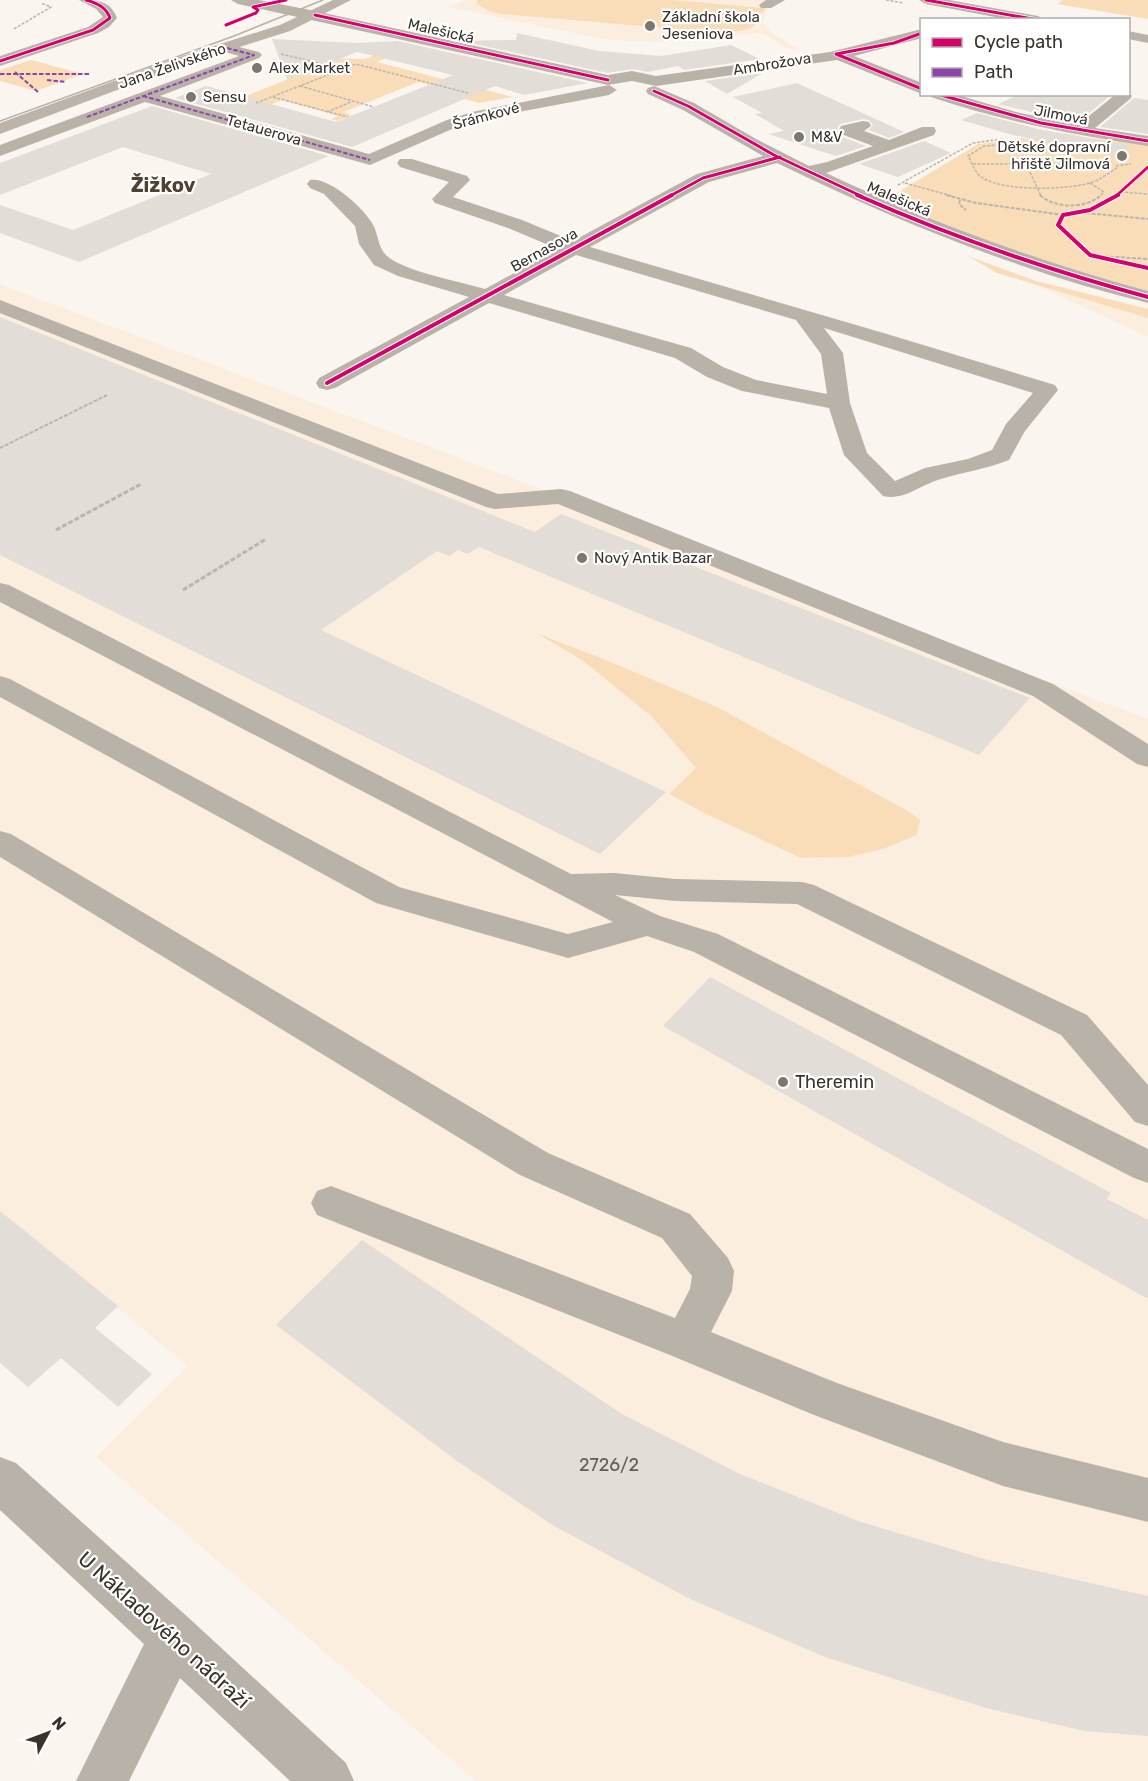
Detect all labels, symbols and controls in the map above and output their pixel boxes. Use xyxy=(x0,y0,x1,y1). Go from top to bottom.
place label: Základní škola Jeseniova xyxy=(662,8,760,43)
street label: Malešická xyxy=(406,15,476,47)
legend xyxy=(920,18,1130,96)
marker: Základní škola Jeseniova xyxy=(643,19,657,33)
text: Cycle path xyxy=(974,31,1063,53)
street label: Jana Želivského xyxy=(116,39,228,93)
street label: Ambrožova xyxy=(732,49,812,79)
place label: Alex Market xyxy=(269,59,350,77)
marker: Alex Market xyxy=(250,61,264,75)
text: Path xyxy=(974,61,1013,83)
place label: Sensu xyxy=(203,88,247,106)
marker: Sensu xyxy=(184,90,198,104)
street label: Šrámkové xyxy=(451,98,521,134)
street label: Jilmová xyxy=(1032,101,1090,129)
street label: Tetauerova xyxy=(224,111,304,149)
place label: M&V xyxy=(811,128,843,146)
marker: M&V xyxy=(792,130,806,144)
place label: Dětské dopravní hřiště Jilmová xyxy=(997,138,1111,173)
marker: Dětské dopravní hřiště Jilmová xyxy=(1115,149,1129,163)
district label: Žižkov xyxy=(131,173,195,197)
street label: Malešická xyxy=(864,177,934,221)
street label: Bernasova xyxy=(507,224,581,276)
place label: Nový Antik Bazar xyxy=(594,549,712,567)
marker: Nový Antik Bazar xyxy=(575,551,589,565)
place label: Theremin xyxy=(795,1071,874,1093)
marker: Theremin xyxy=(776,1075,790,1089)
house number: 2726/2 xyxy=(579,1454,639,1476)
street label: U Nákladového nádraží xyxy=(73,1546,256,1714)
north arrow xyxy=(18,1703,78,1763)
text: N xyxy=(48,1713,70,1734)

